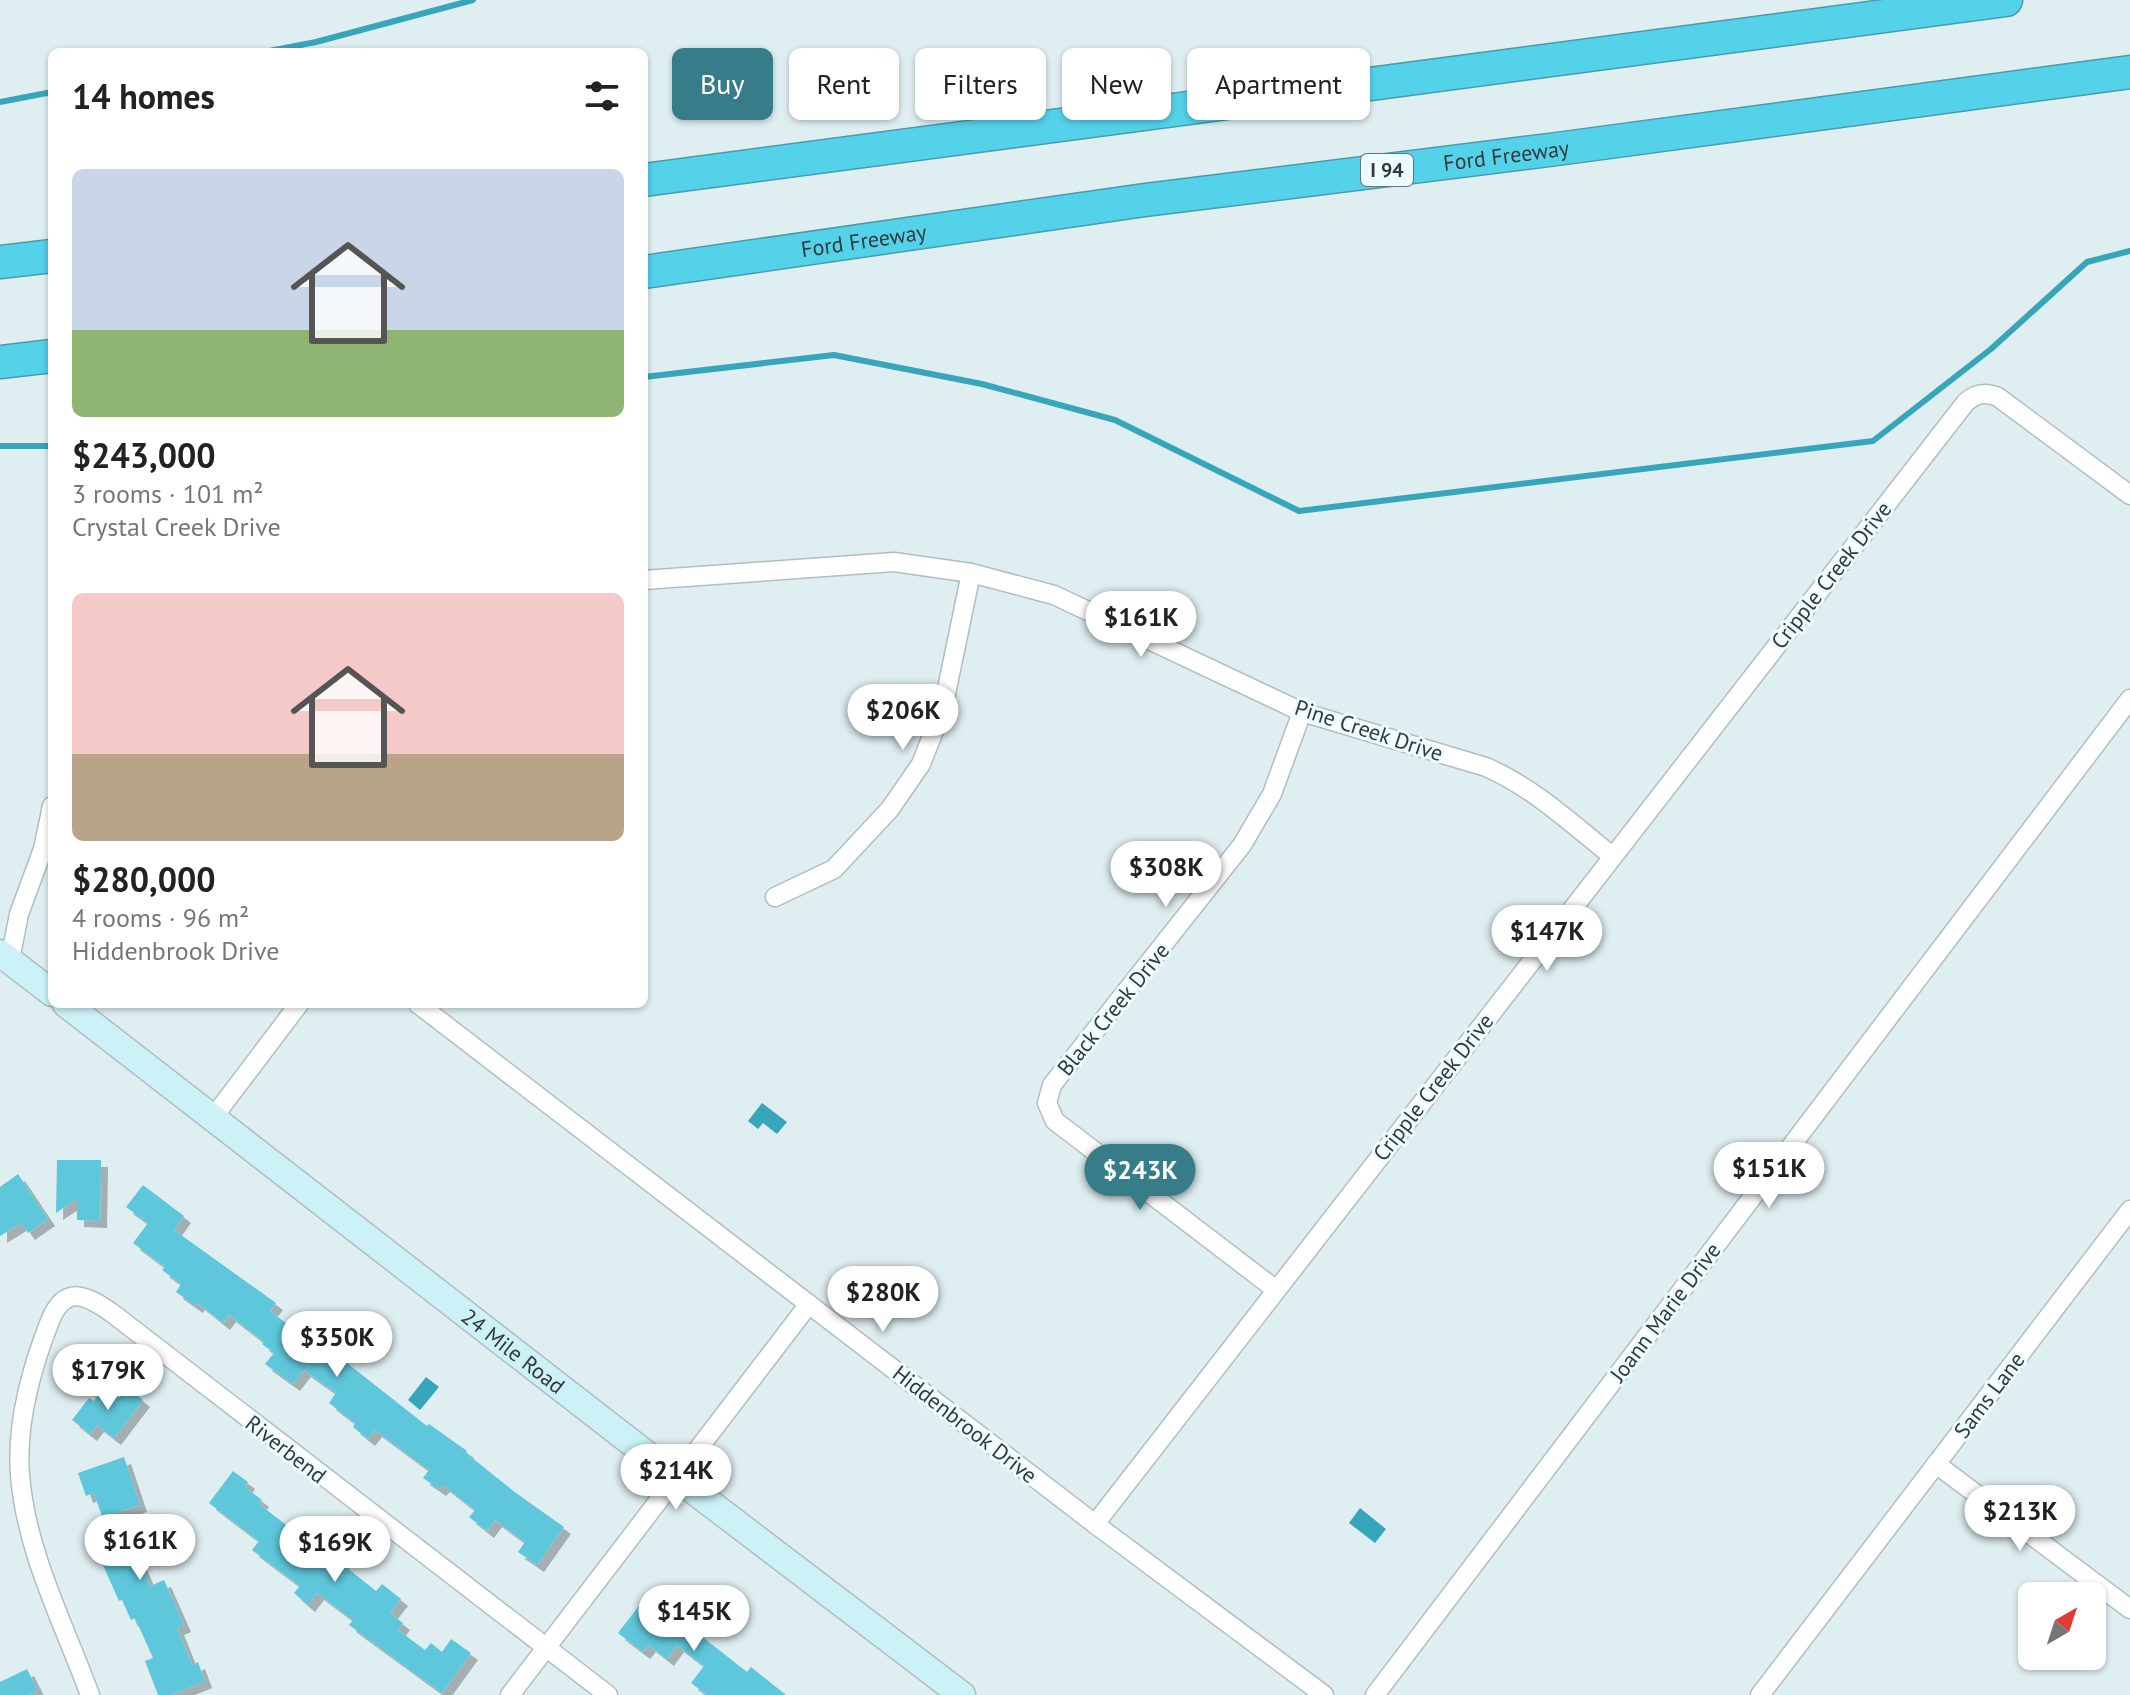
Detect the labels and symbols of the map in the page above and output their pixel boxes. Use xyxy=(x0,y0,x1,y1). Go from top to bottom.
street label: Ford Freeway xyxy=(1442,133,1571,177)
road number: I 94 xyxy=(1361,154,1413,186)
street label: Ford Freeway xyxy=(799,217,929,263)
street label: Cripple Creek Drive xyxy=(1765,496,1897,654)
pin: $161K xyxy=(1085,591,1197,659)
pin: $206K xyxy=(847,684,959,752)
street label: Pine Creek Drive xyxy=(1291,693,1447,767)
pin: $308K xyxy=(1110,841,1222,909)
pin: $147K xyxy=(1491,905,1603,973)
street label: Black Creek Drive xyxy=(1051,937,1175,1081)
street label: Cripple Creek Drive xyxy=(1367,1008,1499,1166)
pin: $151K xyxy=(1713,1142,1825,1210)
pin: $243K xyxy=(1084,1144,1196,1212)
street label: Joann Marie Drive xyxy=(1603,1237,1726,1388)
pin: $280K xyxy=(827,1266,939,1334)
street label: 24 Mile Road xyxy=(456,1302,570,1400)
pin: $350K xyxy=(281,1311,393,1379)
pin: $179K xyxy=(52,1344,164,1412)
street label: Sams Lane xyxy=(1948,1346,2030,1444)
street label: Hiddenbrook Drive xyxy=(887,1359,1043,1489)
street label: Riverbend xyxy=(240,1409,332,1489)
pin: $214K xyxy=(620,1444,732,1512)
pin: $213K xyxy=(1964,1485,2076,1553)
pin: $161K xyxy=(84,1514,196,1582)
pin: $169K xyxy=(279,1516,391,1584)
north arrow xyxy=(2018,1582,2106,1670)
pin: $145K xyxy=(638,1585,750,1653)

